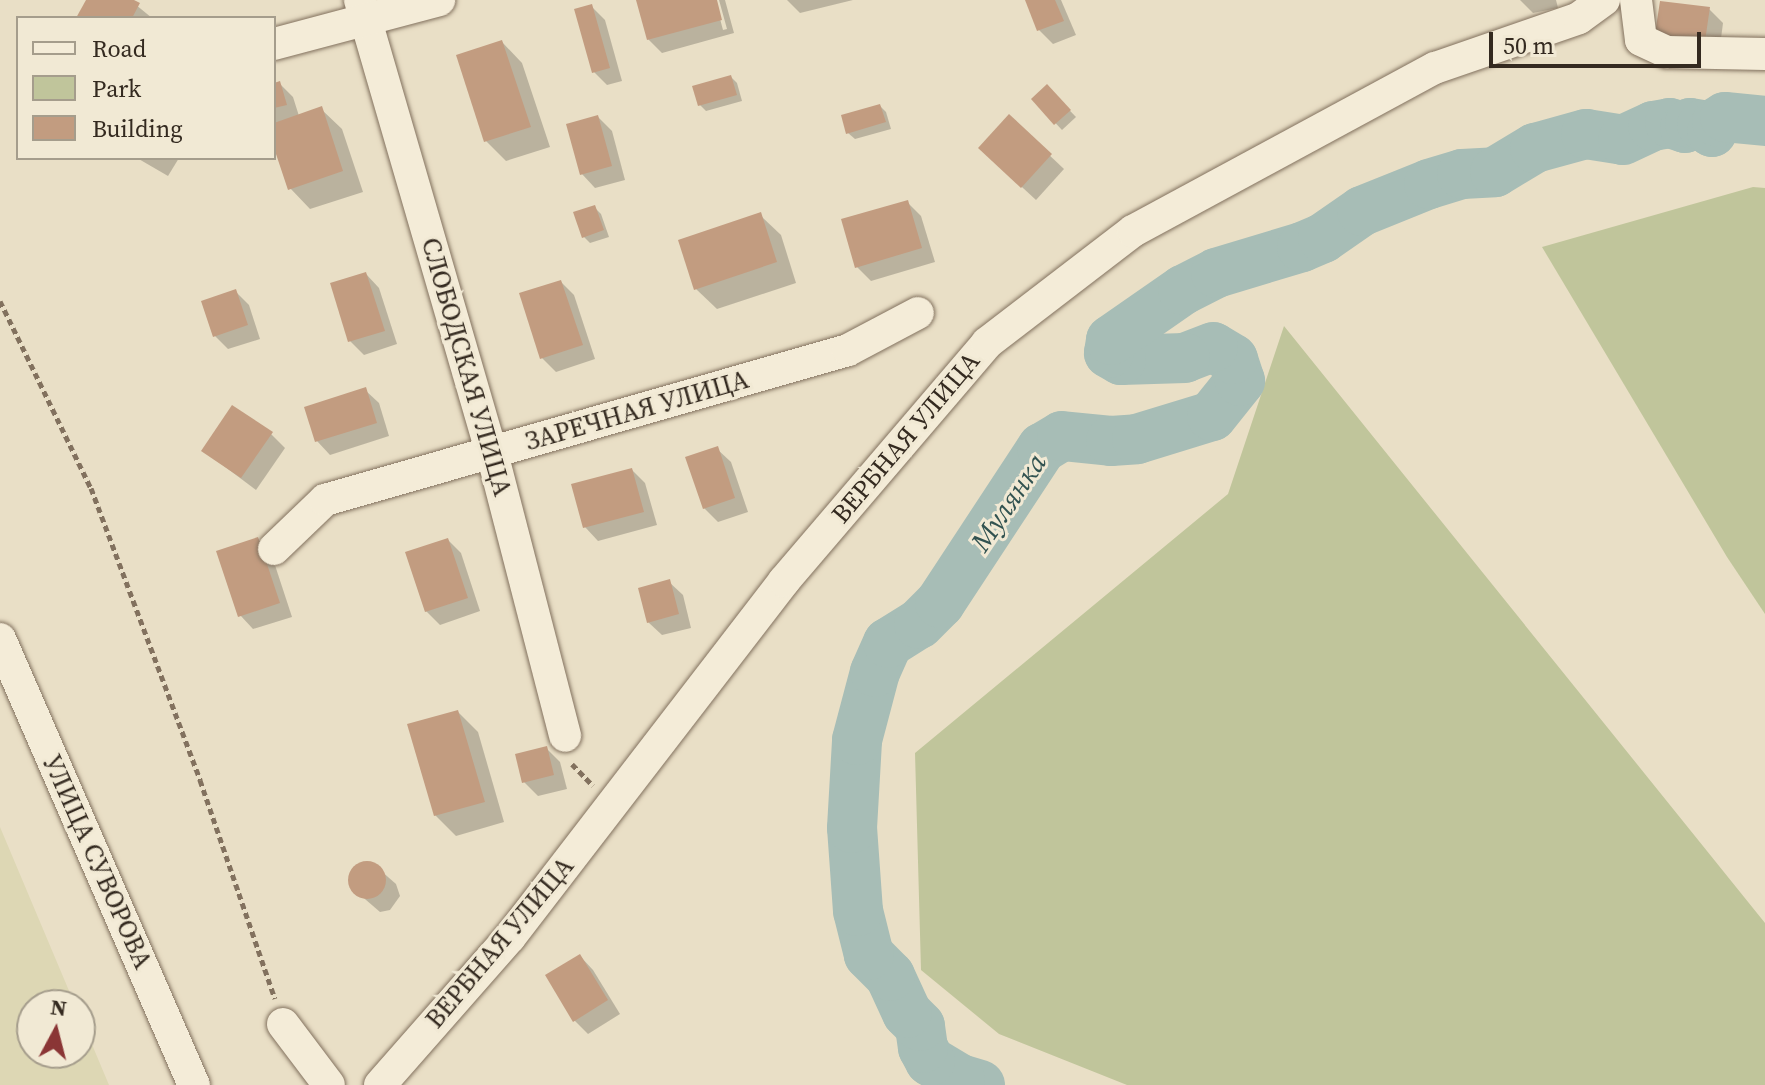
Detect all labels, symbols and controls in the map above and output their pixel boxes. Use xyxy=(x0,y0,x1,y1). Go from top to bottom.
legend xyxy=(16,16,276,160)
scale bar xyxy=(1493,16,1705,66)
text: 50 m xyxy=(1503,29,1554,62)
text: Road xyxy=(92,32,146,65)
text: Park xyxy=(92,72,141,105)
text: Building xyxy=(92,112,183,145)
street label: СЛОБОДСКАЯ УЛИЦА xyxy=(414,234,518,500)
street label: ВЕРБНАЯ УЛИЦА xyxy=(825,346,987,530)
street label: ЗАРЕЧНАЯ УЛИЦА xyxy=(522,364,752,458)
water label: Мулянка xyxy=(963,447,1053,557)
street label: УЛИЦА СУВОРОВА xyxy=(36,750,158,974)
street label: ВЕРБНАЯ УЛИЦА xyxy=(419,851,581,1035)
north arrow xyxy=(16,989,96,1069)
text: N xyxy=(49,991,68,1023)

